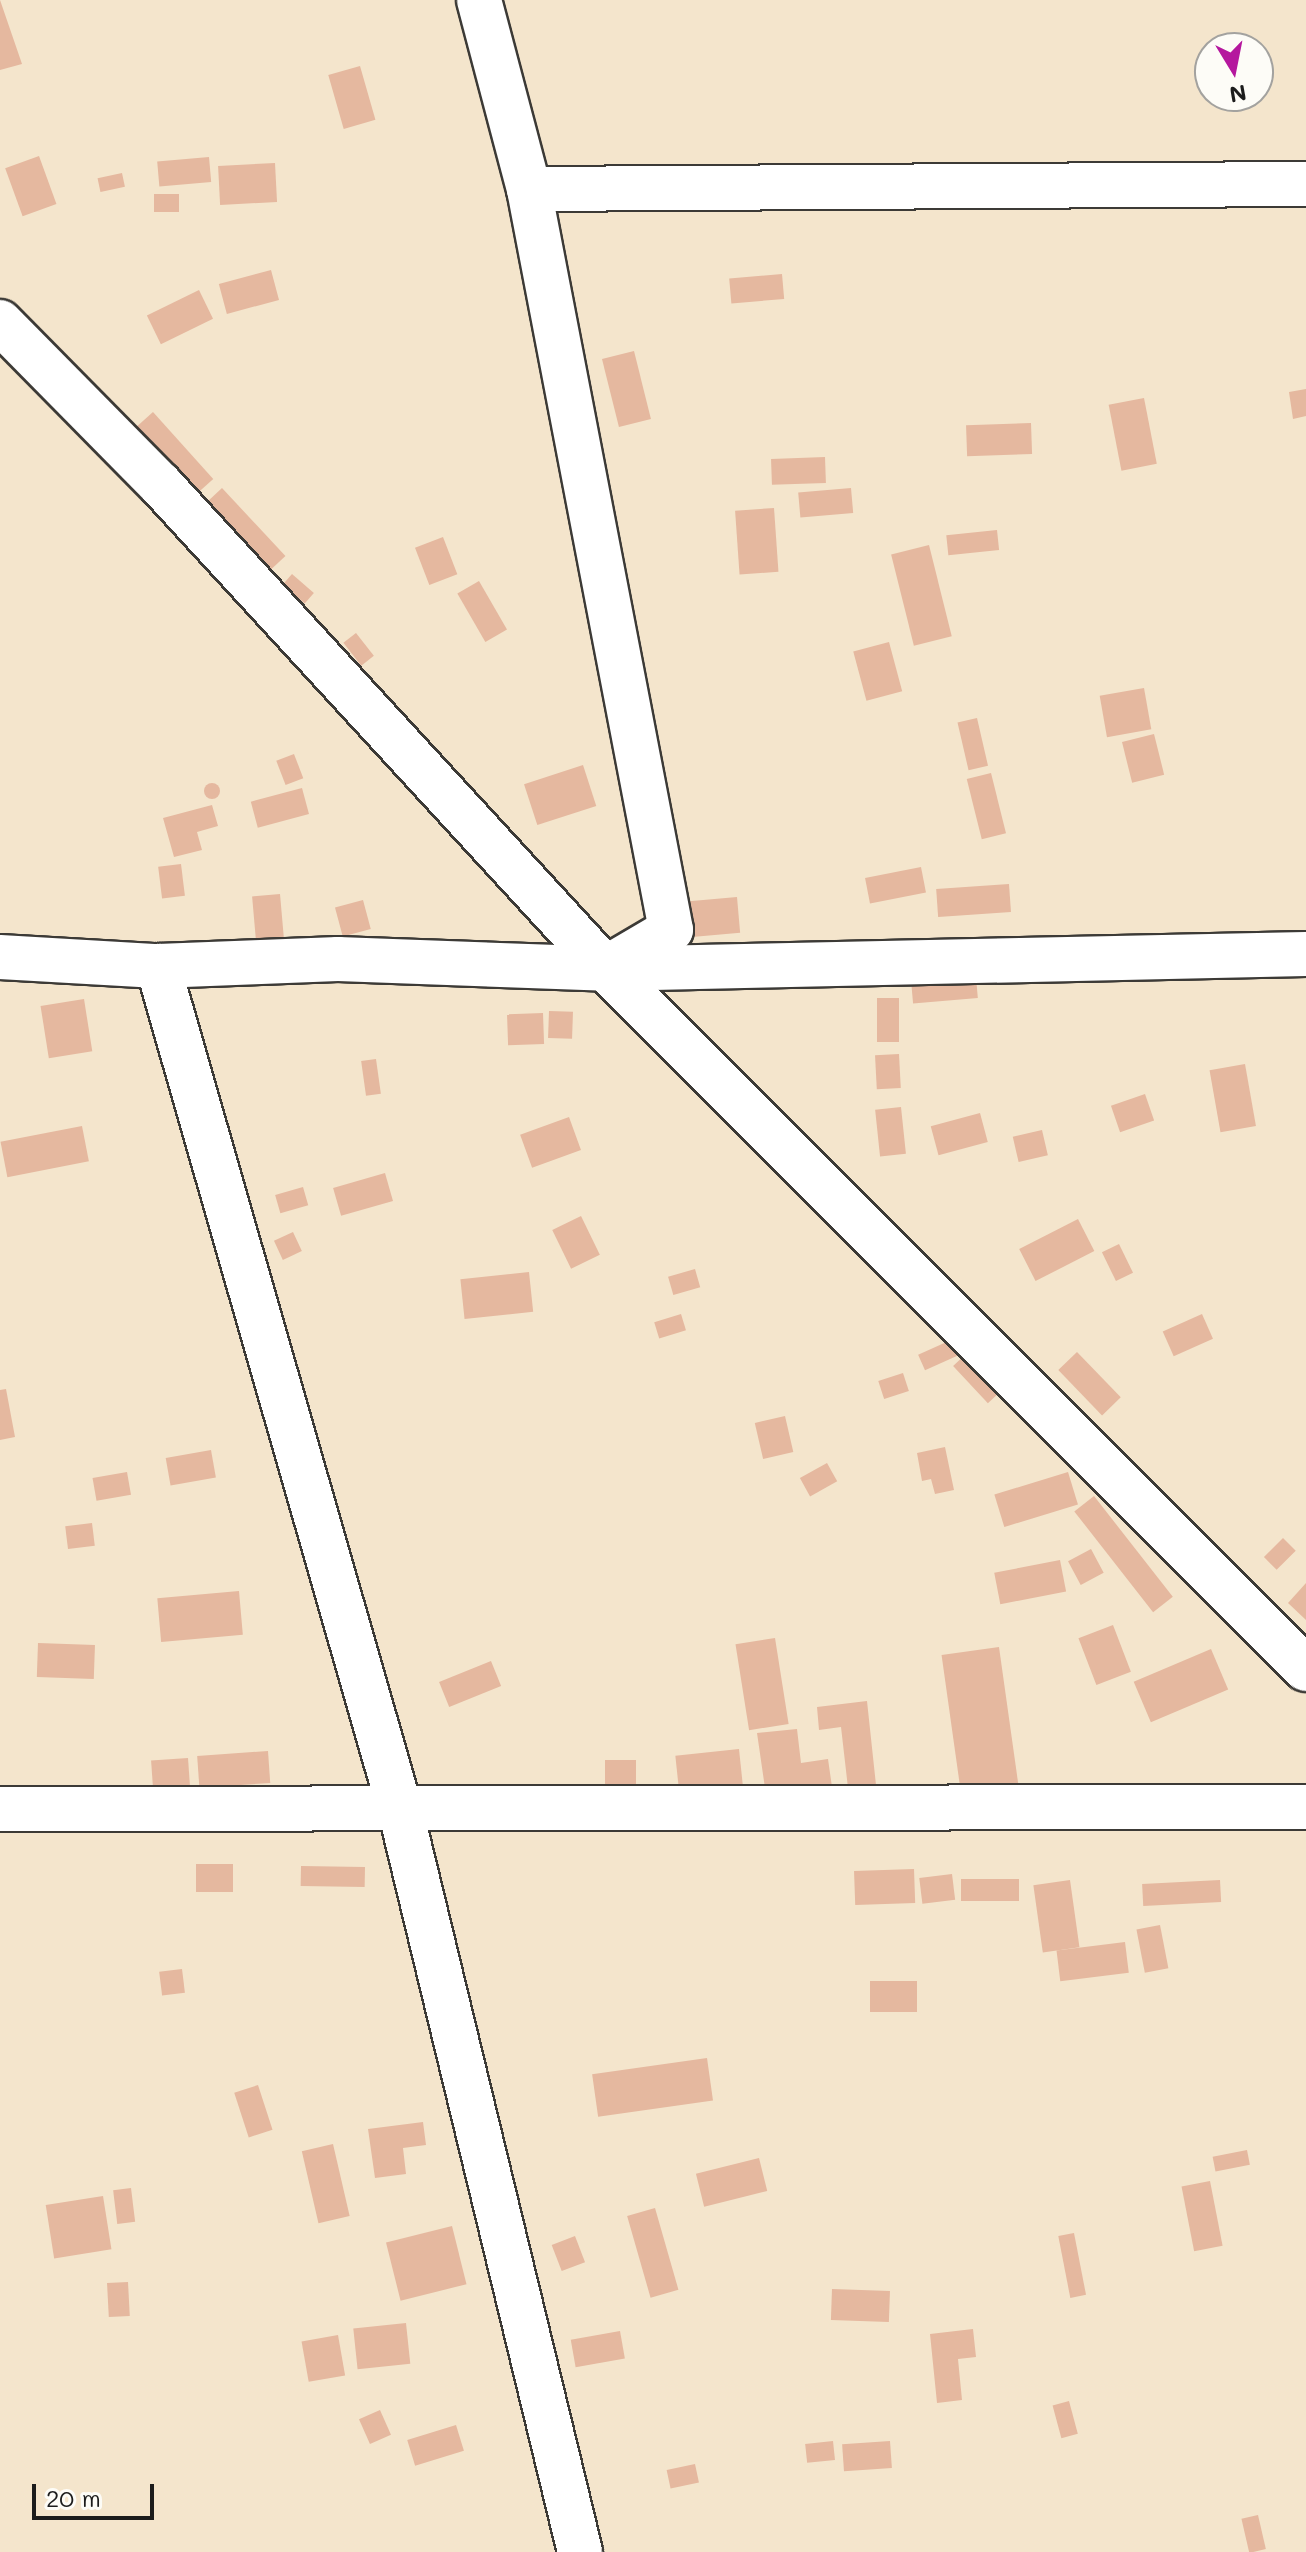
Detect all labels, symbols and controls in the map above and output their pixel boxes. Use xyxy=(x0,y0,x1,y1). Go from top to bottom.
north arrow xyxy=(1194,32,1274,112)
text: N xyxy=(1227,78,1249,110)
scale bar xyxy=(36,2468,158,2518)
text: 20 m xyxy=(46,2482,101,2513)

